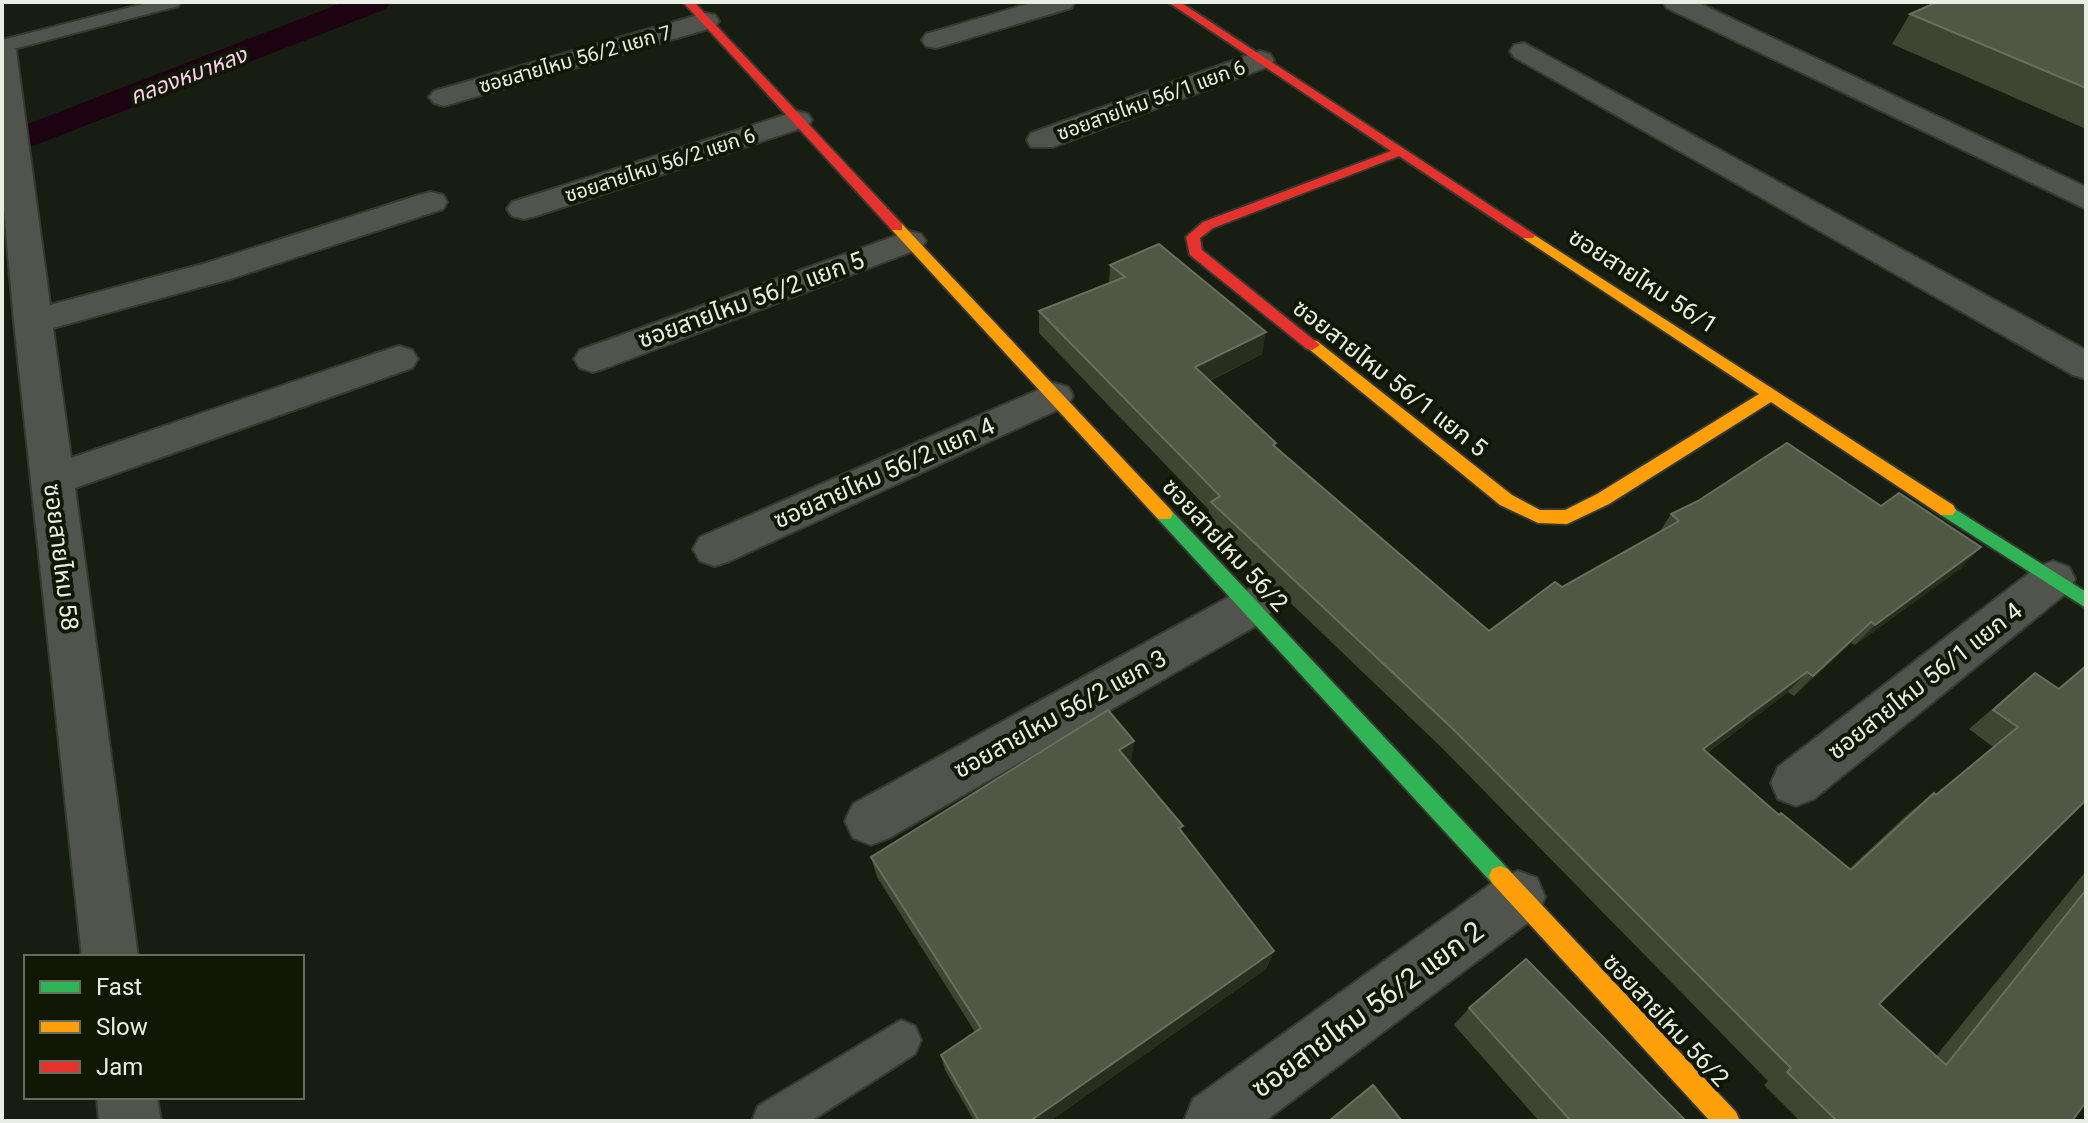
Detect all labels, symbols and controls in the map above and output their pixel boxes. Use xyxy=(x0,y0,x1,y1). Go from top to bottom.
street label: ซอยสายไหม 56/2 แยก 7 xyxy=(476,20,674,98)
water label: คลองหมาหลง xyxy=(126,41,251,109)
street label: ซอยสายไหม 56/1 แยก 6 xyxy=(1054,55,1248,145)
street label: ซอยสายไหม 56/2 แยก 6 xyxy=(562,123,758,207)
street label: ซอยสายไหม 56/1 xyxy=(1563,223,1723,339)
street label: ซอยสายไหม 56/2 แยก 5 xyxy=(634,246,868,354)
street label: ซอยสายไหม 56/1 แยก 5 xyxy=(1287,294,1493,462)
street label: ซอยสายไหม 56/2 แยก 4 xyxy=(769,412,999,534)
street label: ซอยสายไหม 56/2 xyxy=(1156,473,1294,617)
street label: ซอยสายไหม 58 xyxy=(38,482,84,632)
street label: ซอยสายไหม 56/1 แยก 4 xyxy=(1822,597,2028,765)
street label: ซอยสายไหม 56/2 แยก 3 xyxy=(949,644,1171,784)
street label: ซอยสายไหม 56/2 แยก 2 xyxy=(1245,914,1490,1105)
street label: ซอยสายไหม 56/2 xyxy=(1597,948,1735,1092)
legend xyxy=(24,955,304,1099)
text: Fast xyxy=(96,973,142,1001)
text: Slow xyxy=(96,1013,148,1041)
text: Jam xyxy=(96,1053,143,1081)

